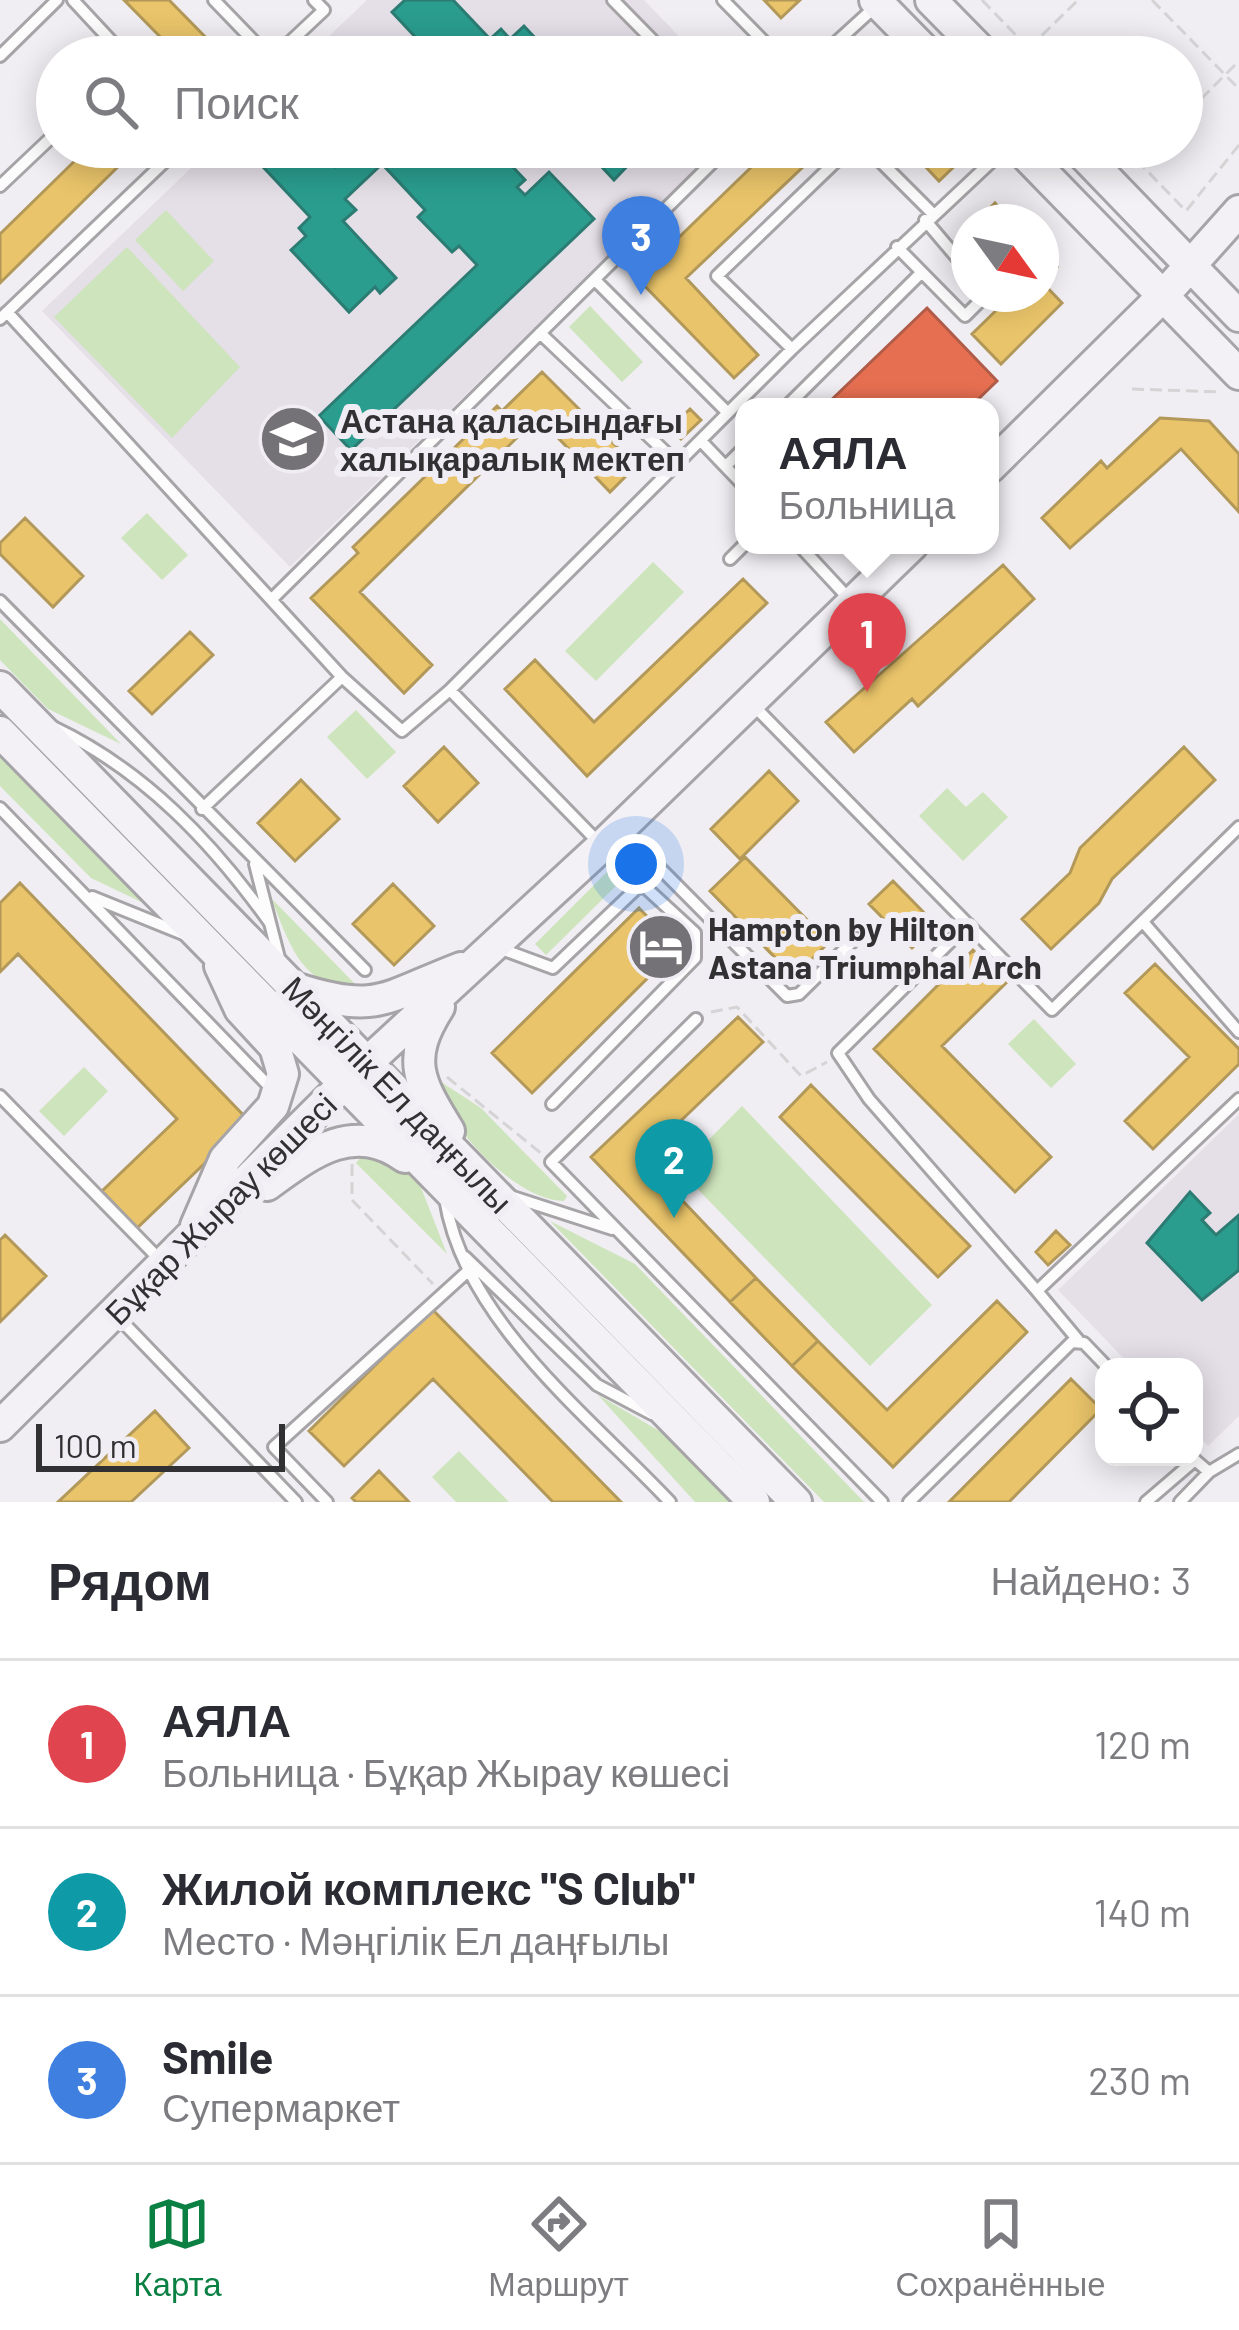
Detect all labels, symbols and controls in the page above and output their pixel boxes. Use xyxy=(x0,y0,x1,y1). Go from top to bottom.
search box xyxy=(36,36,1203,168)
icon: search xyxy=(78,69,144,135)
text: Поиск xyxy=(174,74,299,128)
pin: 3 xyxy=(602,196,680,295)
north arrow xyxy=(951,204,1059,312)
popup xyxy=(735,398,999,554)
place label: Астана қаласындағы халықаралық мектеп xyxy=(340,400,685,478)
school or university icon: Астана қаласындағы халықаралық мектеп xyxy=(258,404,328,474)
text: АЯЛА xyxy=(779,424,907,478)
text: Больница xyxy=(779,480,955,527)
pin: 1 xyxy=(828,593,906,692)
your location xyxy=(606,834,666,894)
place label: Hampton by Hilton Astana Triumphal Arch xyxy=(708,908,1042,986)
hotel icon: Hampton by Hilton Astana Triumphal Arch xyxy=(626,912,696,982)
street label: Мәңгілік Ел даңғылы xyxy=(275,967,521,1221)
street label: Бұқар Жырау көшесі xyxy=(96,1084,344,1332)
pin: 2 xyxy=(635,1119,713,1218)
map controls xyxy=(1095,1358,1203,1466)
button: locate xyxy=(1095,1358,1203,1466)
scale bar xyxy=(36,1418,285,1471)
text: 100 m xyxy=(54,1425,137,1465)
text: Рядом xyxy=(48,1549,212,1610)
text: Найдено: 3 xyxy=(991,1556,1191,1603)
text: АЯЛА xyxy=(162,1692,291,1746)
text: 1 xyxy=(80,1720,94,1767)
text: 120 m xyxy=(1094,1720,1191,1767)
text: Больница · Бұқар Жырау көшесі xyxy=(162,1748,730,1795)
text: Жилой комплекс "S Club" xyxy=(162,1860,695,1914)
text: 2 xyxy=(76,1888,98,1935)
text: 140 m xyxy=(1094,1888,1191,1935)
text: Место · Мәңгілік Ел даңғылы xyxy=(162,1916,670,1963)
text: Smile xyxy=(162,2029,273,2083)
text: 3 xyxy=(76,2056,98,2103)
text: 230 m xyxy=(1088,2056,1191,2103)
text: Супермаркет xyxy=(162,2083,400,2130)
tab: Карта xyxy=(133,2191,222,2304)
tab: Маршрут xyxy=(488,2191,629,2304)
tab: Сохранённые xyxy=(896,2191,1106,2304)

